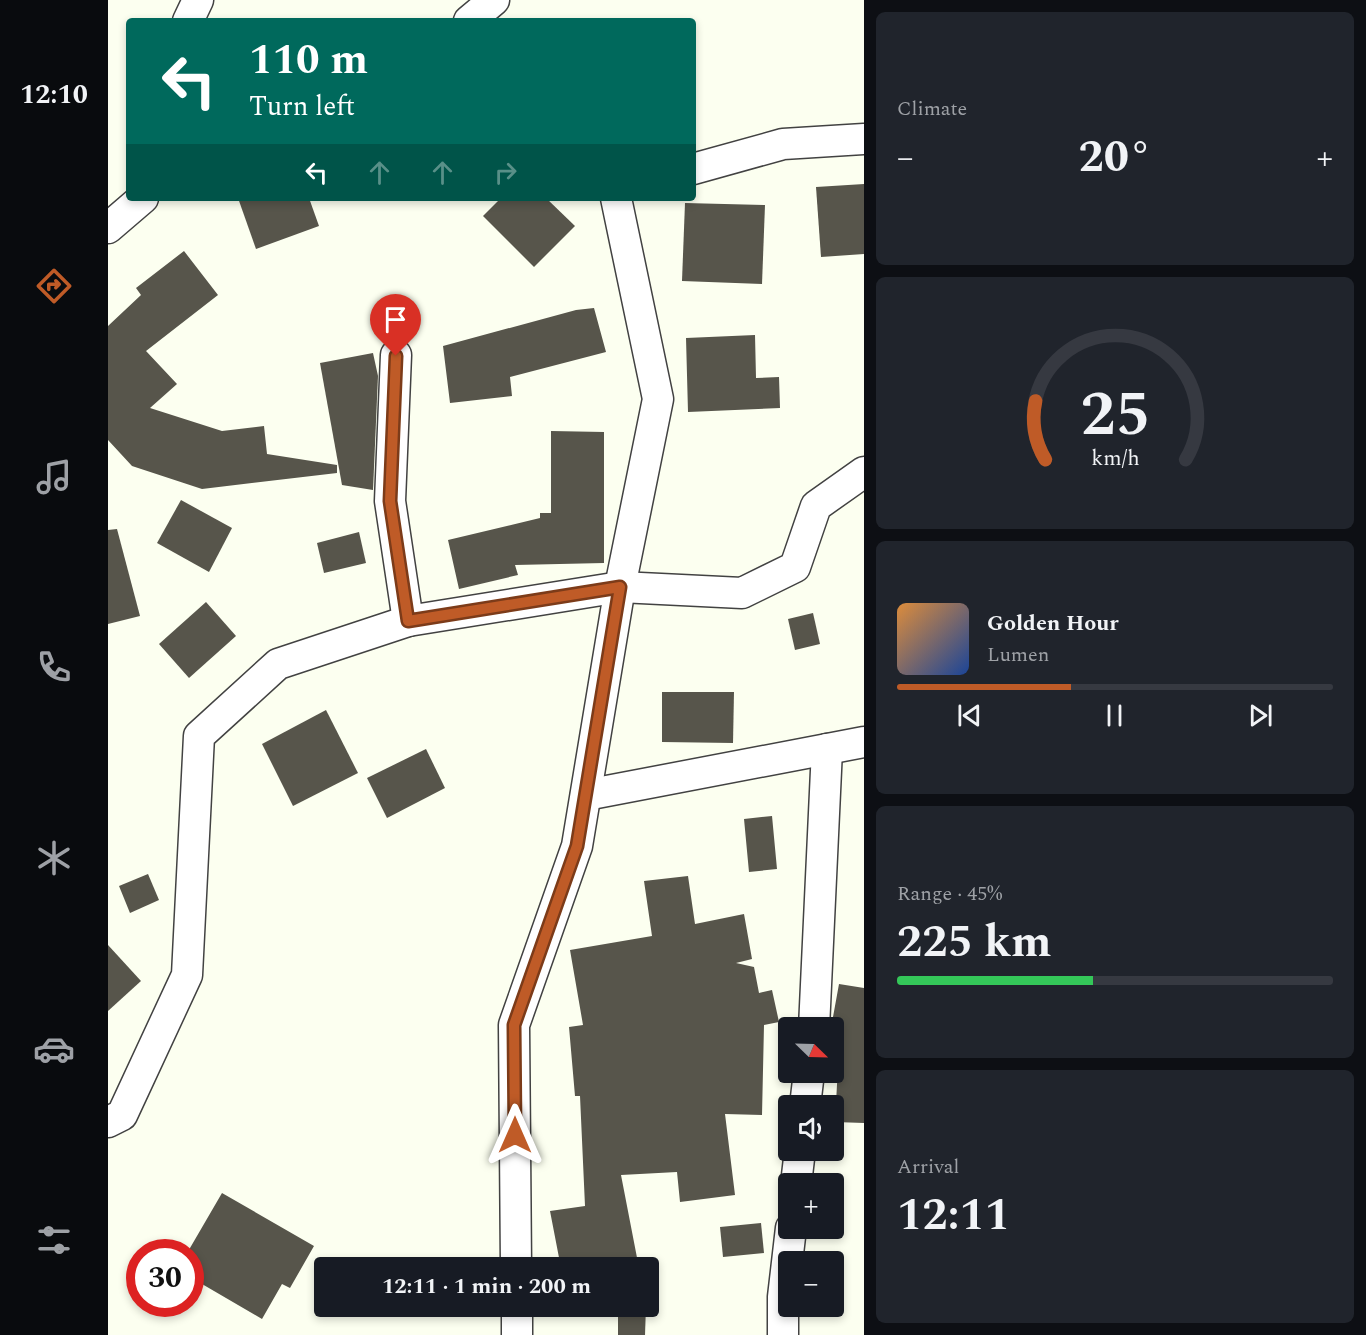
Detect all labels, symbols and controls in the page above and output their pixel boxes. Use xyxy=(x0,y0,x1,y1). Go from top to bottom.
text: 110 m xyxy=(249,29,368,92)
icon: left xyxy=(150,42,228,120)
text: 12:10 xyxy=(20,74,88,116)
text: Turn left xyxy=(249,86,355,128)
text: Climate xyxy=(897,94,967,124)
text: 20° xyxy=(1079,123,1152,192)
text: − xyxy=(897,133,914,183)
text: + xyxy=(1317,133,1333,183)
icon: left xyxy=(300,156,333,189)
icon: ahead xyxy=(363,156,396,189)
icon: ahead xyxy=(426,156,459,189)
icon: right xyxy=(489,156,522,189)
icon: directions xyxy=(33,265,75,307)
pin xyxy=(370,294,421,356)
icon: arrive xyxy=(379,303,412,336)
text: 25 xyxy=(1080,368,1150,463)
text: km/h xyxy=(1091,442,1139,475)
icon: music xyxy=(33,456,75,498)
text: Golden Hour xyxy=(987,607,1119,640)
text: Lumen xyxy=(987,640,1049,670)
icon: phone xyxy=(33,646,75,688)
icon: previous xyxy=(953,699,986,732)
icon: pause xyxy=(1098,699,1131,732)
icon: next xyxy=(1244,699,1277,732)
icon: climate xyxy=(33,837,75,879)
text: Range · 45% xyxy=(897,879,1002,909)
text: 225 km xyxy=(897,908,1052,977)
north arrow xyxy=(778,1017,844,1083)
map controls xyxy=(778,1017,844,1317)
icon: car xyxy=(33,1028,75,1070)
button: sound xyxy=(778,1095,844,1161)
position arrow xyxy=(483,1103,547,1167)
text: Arrival xyxy=(897,1152,959,1182)
button: + xyxy=(778,1173,844,1239)
text: 12:11 xyxy=(897,1181,1010,1250)
icon: filters xyxy=(33,1219,75,1261)
speed limit sign: 30 xyxy=(126,1239,204,1317)
button: − xyxy=(778,1251,844,1317)
text: 12:11 · 1 min · 200 m xyxy=(382,1270,591,1303)

